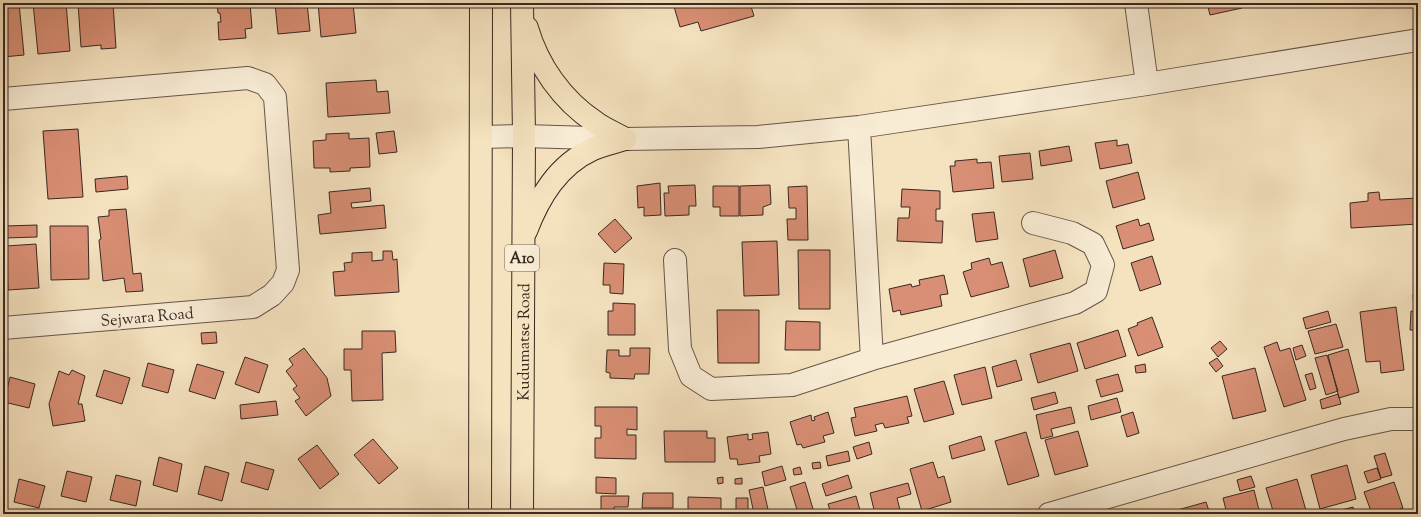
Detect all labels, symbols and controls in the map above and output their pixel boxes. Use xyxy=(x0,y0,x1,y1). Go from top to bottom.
road number: A10 xyxy=(505,245,539,271)
street label: Kudumatse Road xyxy=(514,283,537,401)
street label: Sejwara Road xyxy=(100,303,195,334)

